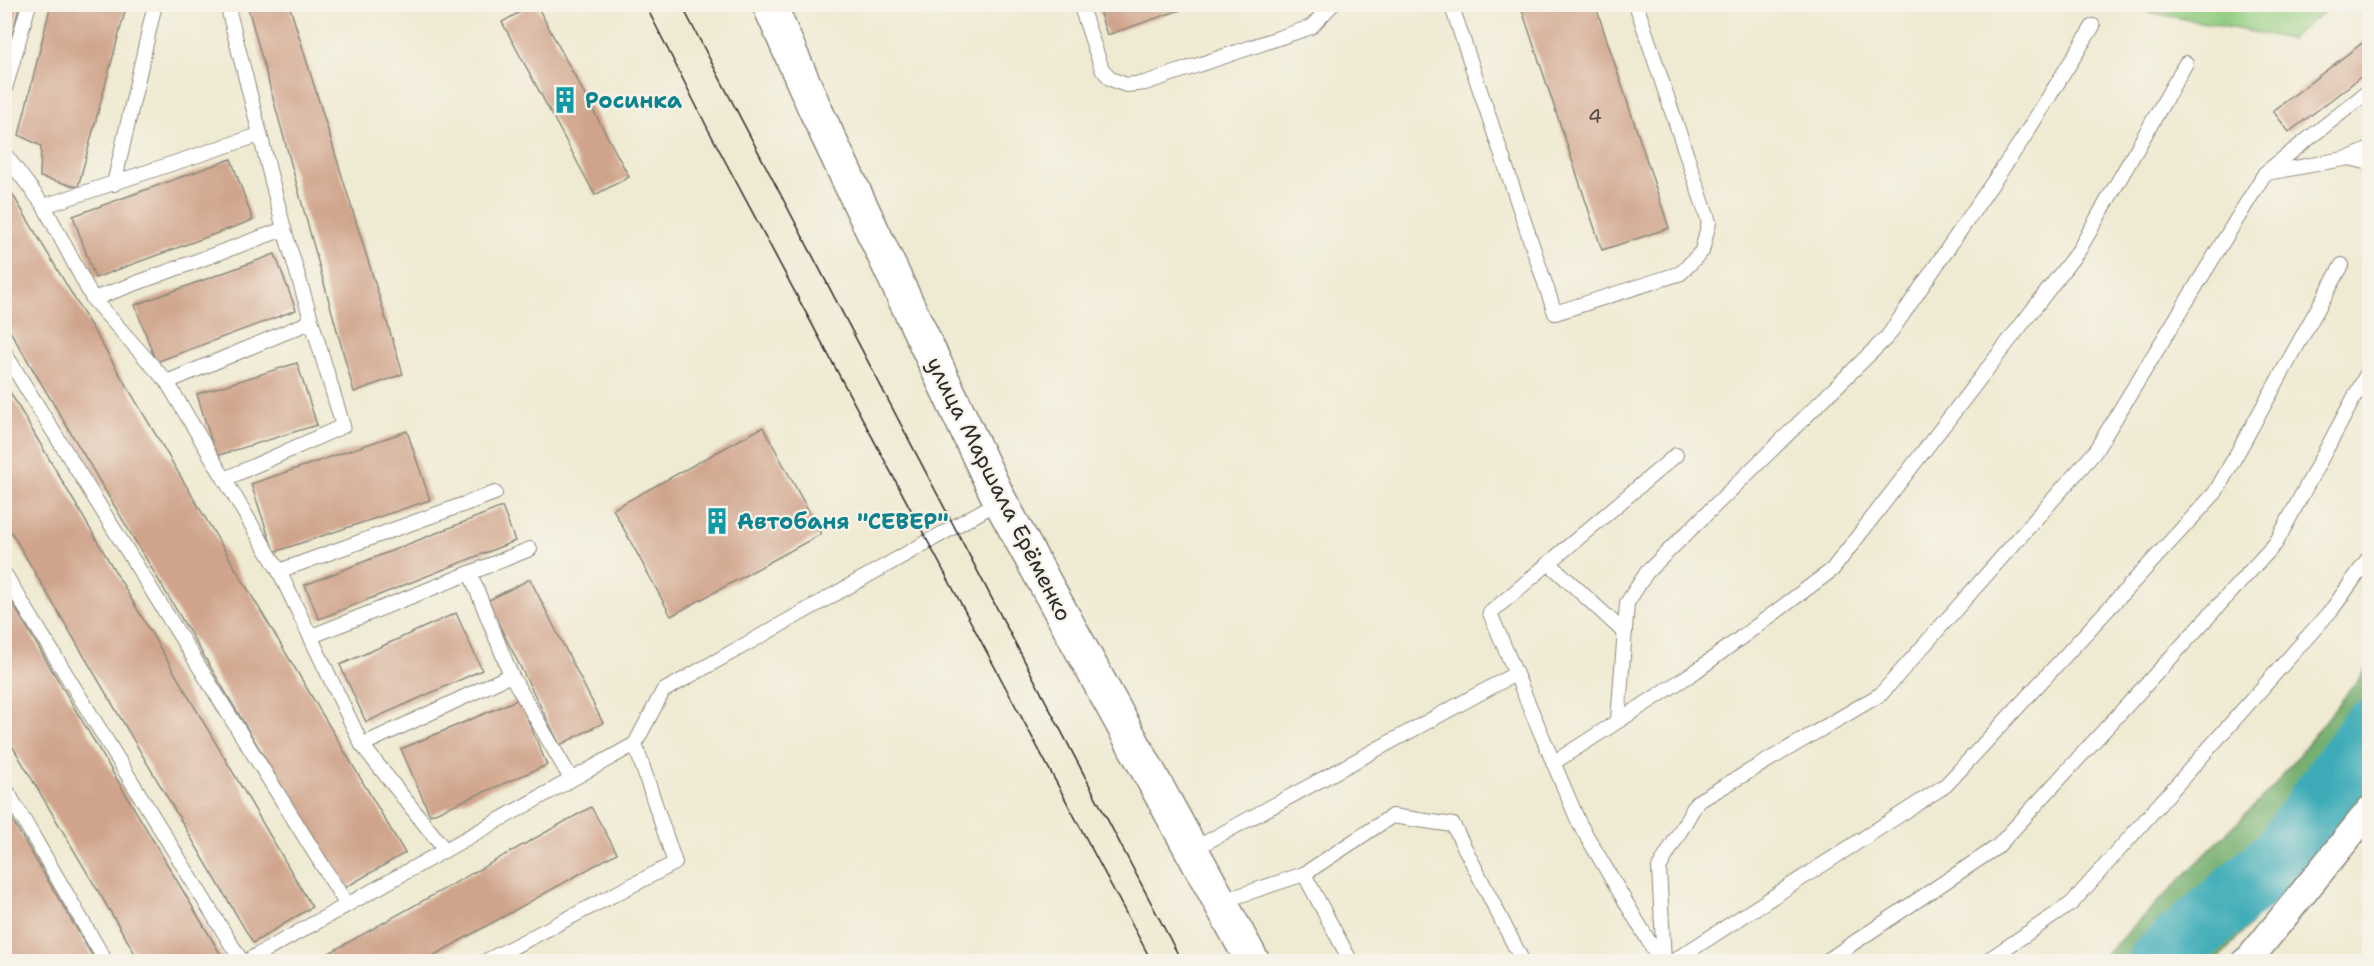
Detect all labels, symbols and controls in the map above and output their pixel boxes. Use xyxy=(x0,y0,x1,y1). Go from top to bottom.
building icon: Росинка xyxy=(550,85,580,115)
place label: Росинка xyxy=(585,86,682,115)
house number: 4 xyxy=(1588,103,1602,129)
street label: улица Маршала Ерёменко xyxy=(920,352,1078,626)
building icon: Автобаня "СЕВЕР" xyxy=(702,506,732,536)
place label: Автобаня "СЕВЕР" xyxy=(737,507,949,536)

